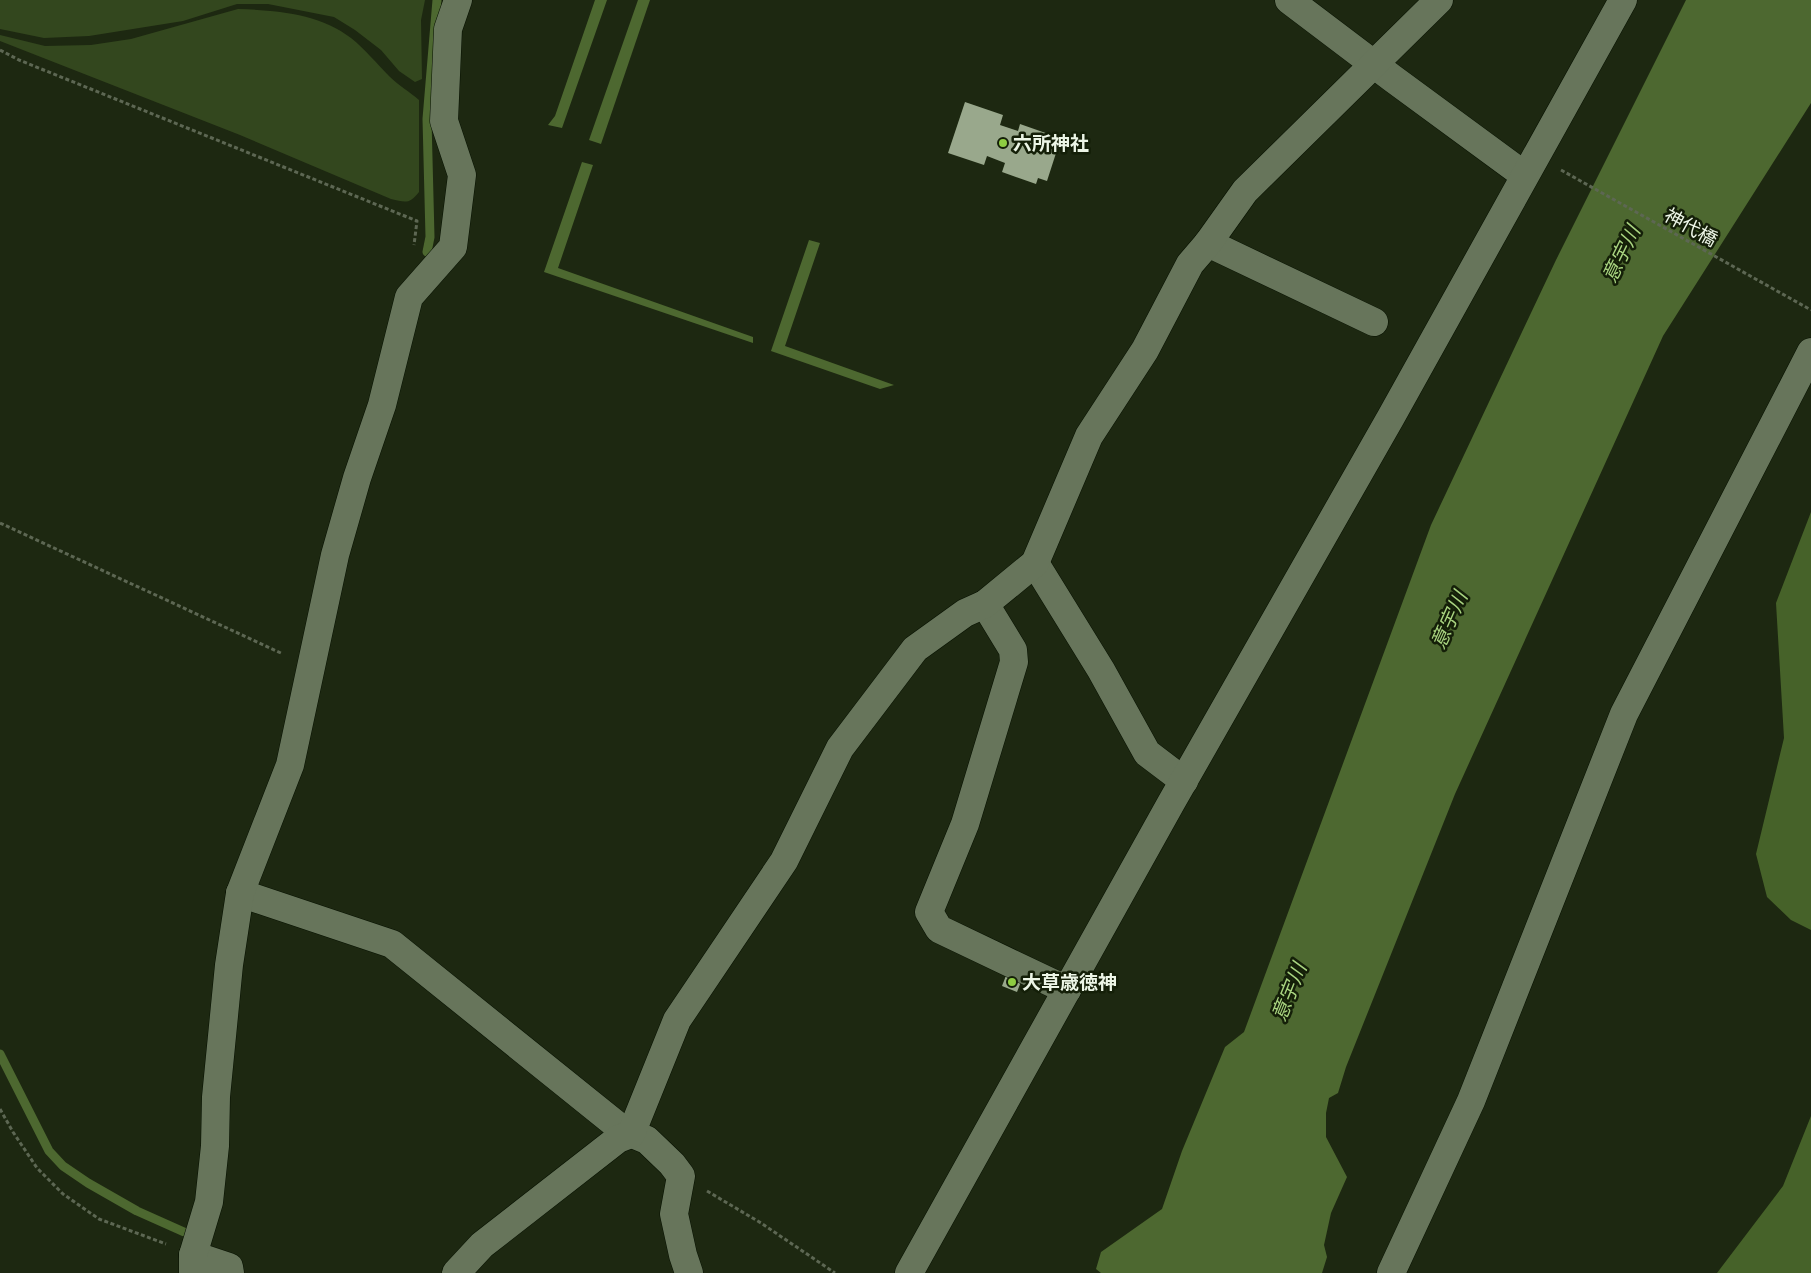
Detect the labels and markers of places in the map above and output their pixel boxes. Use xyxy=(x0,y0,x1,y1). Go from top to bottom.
place label: 六所神社 xyxy=(1013,133,1089,154)
marker: 六所神社 xyxy=(997,137,1009,149)
place label: 大草歳徳神 xyxy=(1022,972,1117,993)
marker: 大草歳徳神 xyxy=(1006,976,1018,988)

